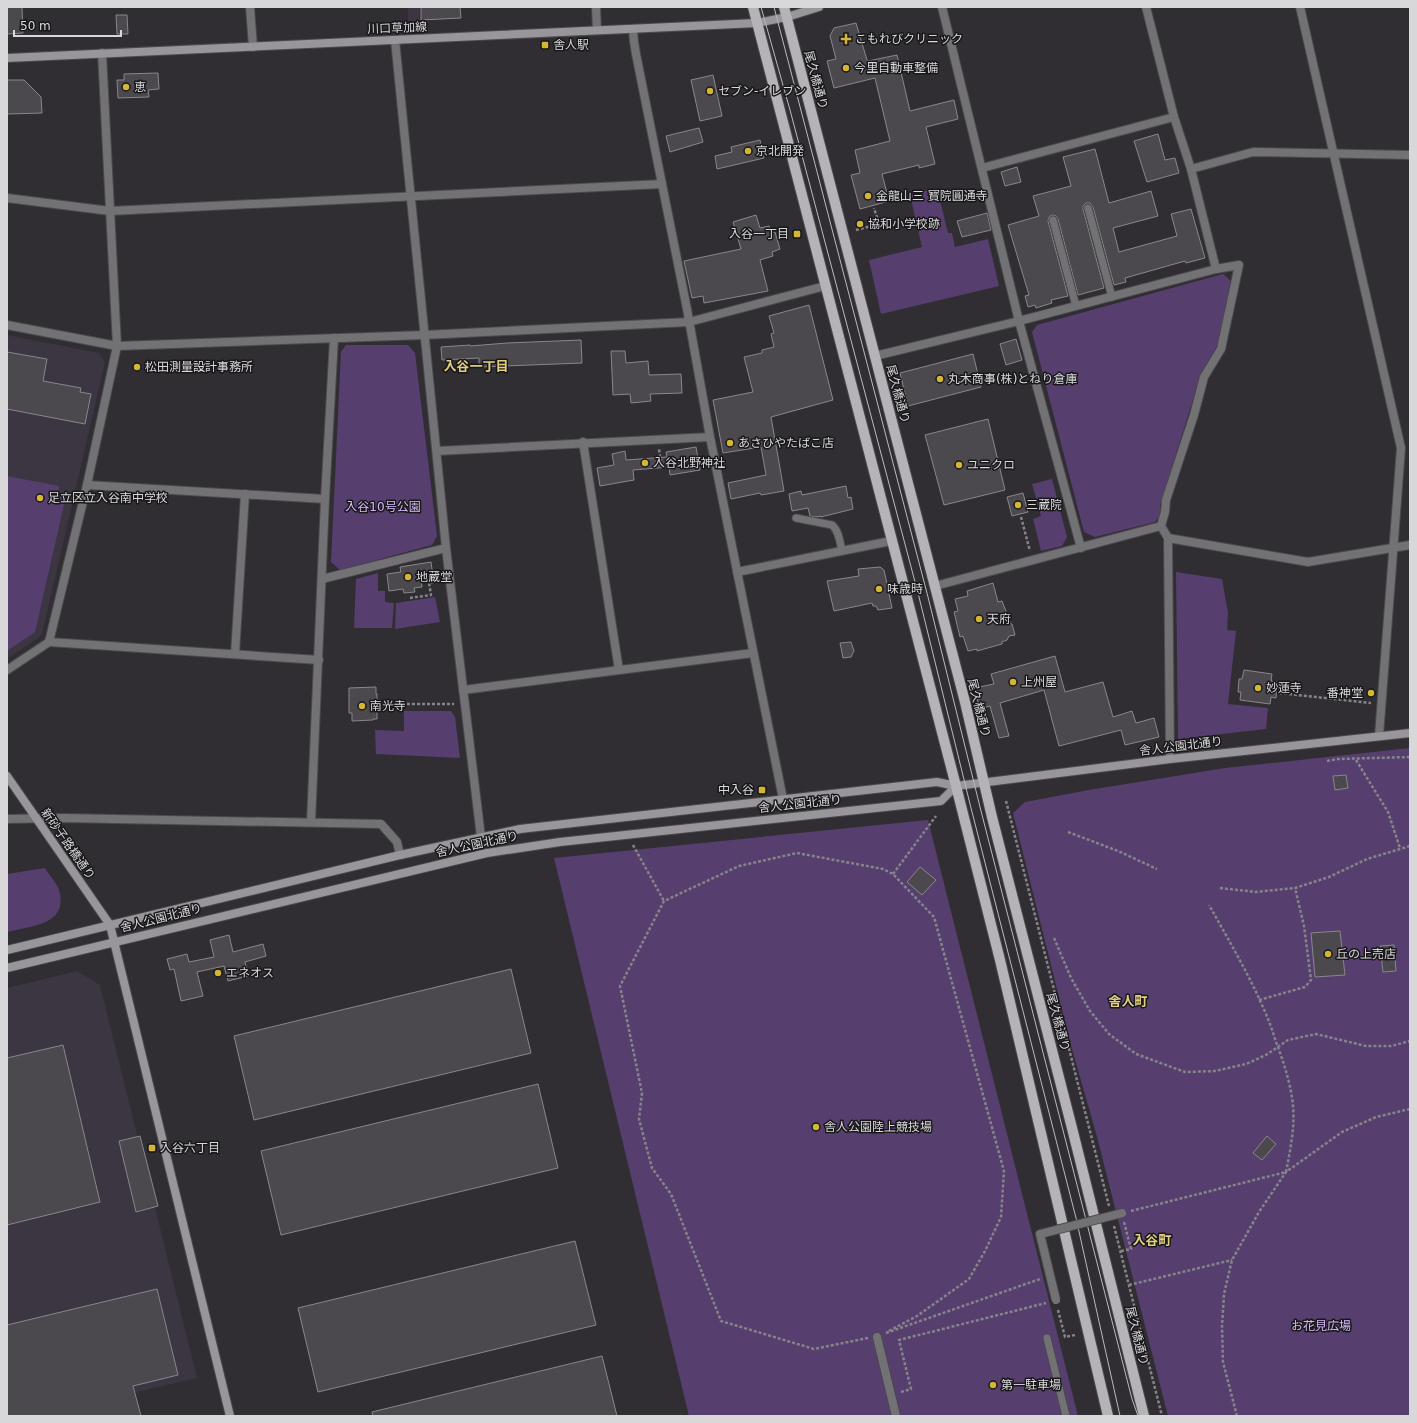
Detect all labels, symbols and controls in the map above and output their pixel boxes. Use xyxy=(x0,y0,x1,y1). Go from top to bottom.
scale bar xyxy=(14,12,121,38)
text: 50 m xyxy=(20,19,51,33)
street label: 川口草加線 xyxy=(367,20,427,36)
place label: こもれびクリニック xyxy=(855,32,963,46)
marker: こもれびクリニック xyxy=(840,33,852,45)
place label: 舎人駅 xyxy=(553,38,589,52)
marker: 舎人駅 xyxy=(540,40,550,50)
street label: 尾久橋通り xyxy=(801,49,831,111)
place label: 今里自動車整備 xyxy=(854,61,938,75)
marker: 今里自動車整備 xyxy=(841,63,851,73)
place label: 恵 xyxy=(134,80,146,94)
marker: 恵 xyxy=(121,82,131,92)
place label: セブン-イレブン xyxy=(718,84,806,98)
marker: セブン-イレブン xyxy=(705,86,715,96)
place label: 京北開発 xyxy=(756,144,804,158)
marker: 京北開発 xyxy=(743,146,753,156)
place label: 金龍山三 寳院圓通寺 xyxy=(876,189,988,203)
marker: 金龍山三 寳院圓通寺 xyxy=(863,191,873,201)
place label: 協和小学校跡 xyxy=(868,217,940,231)
marker: 協和小学校跡 xyxy=(855,219,865,229)
place label: 入谷一丁目 xyxy=(729,227,789,241)
marker: 入谷一丁目 xyxy=(792,229,802,239)
district label: 入谷一丁目 xyxy=(443,359,509,374)
place label: 松田測量設計事務所 xyxy=(145,360,253,374)
marker: 松田測量設計事務所 xyxy=(132,362,142,372)
street label: 尾久橋通り xyxy=(883,363,913,425)
place label: 丸木商事(株)とねり倉庫 xyxy=(948,372,1077,386)
marker: 丸木商事(株)とねり倉庫 xyxy=(935,374,945,384)
place label: あさひやたばこ店 xyxy=(738,436,834,450)
marker: あさひやたばこ店 xyxy=(725,438,735,448)
place label: 入谷北野神社 xyxy=(653,456,725,470)
marker: 入谷北野神社 xyxy=(640,458,650,468)
place label: ユニクロ xyxy=(967,458,1015,472)
marker: ユニクロ xyxy=(954,460,964,470)
place label: 足立区立入谷南中学校 xyxy=(48,491,168,505)
marker: 足立区立入谷南中学校 xyxy=(35,493,45,503)
place label: 三蔵院 xyxy=(1026,498,1062,512)
park label: 入谷10号公園 xyxy=(345,500,421,514)
marker: 三蔵院 xyxy=(1013,500,1023,510)
place label: 地蔵堂 xyxy=(416,570,452,584)
marker: 地蔵堂 xyxy=(403,572,413,582)
place label: 味歳時 xyxy=(887,582,923,596)
marker: 味歳時 xyxy=(874,584,884,594)
place label: 天府 xyxy=(987,612,1011,626)
marker: 天府 xyxy=(974,614,984,624)
place label: 上州屋 xyxy=(1021,675,1057,689)
street label: 尾久橋通り xyxy=(965,677,993,739)
marker: 上州屋 xyxy=(1008,677,1018,687)
place label: 妙蓮寺 xyxy=(1266,681,1302,695)
marker: 妙蓮寺 xyxy=(1253,683,1263,693)
place label: 番神堂 xyxy=(1327,686,1363,700)
marker: 番神堂 xyxy=(1366,688,1376,698)
place label: 南光寺 xyxy=(370,699,406,713)
marker: 南光寺 xyxy=(357,701,367,711)
street label: 舎人公園北通り xyxy=(1138,734,1224,758)
place label: 中入谷 xyxy=(718,783,754,797)
marker: 中入谷 xyxy=(757,785,767,795)
street label: 舎人公園北通り xyxy=(757,793,843,815)
street label: 新砂子路橋通り xyxy=(38,806,98,882)
street label: 舎人公園北通り xyxy=(434,828,520,860)
street label: 舎人公園北通り xyxy=(119,901,203,935)
place label: 丘の上売店 xyxy=(1336,947,1396,961)
marker: 丘の上売店 xyxy=(1323,949,1333,959)
place label: エネオス xyxy=(226,966,274,980)
marker: エネオス xyxy=(213,968,223,978)
street label: 尾久橋通り xyxy=(1043,991,1073,1053)
district label: 舎人町 xyxy=(1108,994,1148,1009)
place label: 舎人公園陸上競技場 xyxy=(824,1120,932,1134)
marker: 舎人公園陸上競技場 xyxy=(811,1122,821,1132)
place label: 入谷六丁目 xyxy=(160,1141,220,1155)
marker: 入谷六丁目 xyxy=(147,1143,157,1153)
district label: 入谷町 xyxy=(1132,1233,1172,1248)
street label: 尾久橋通り xyxy=(1123,1305,1151,1367)
park label: お花見広場 xyxy=(1291,1319,1351,1333)
place label: 第一駐車場 xyxy=(1001,1378,1061,1392)
marker: 第一駐車場 xyxy=(988,1380,998,1390)

